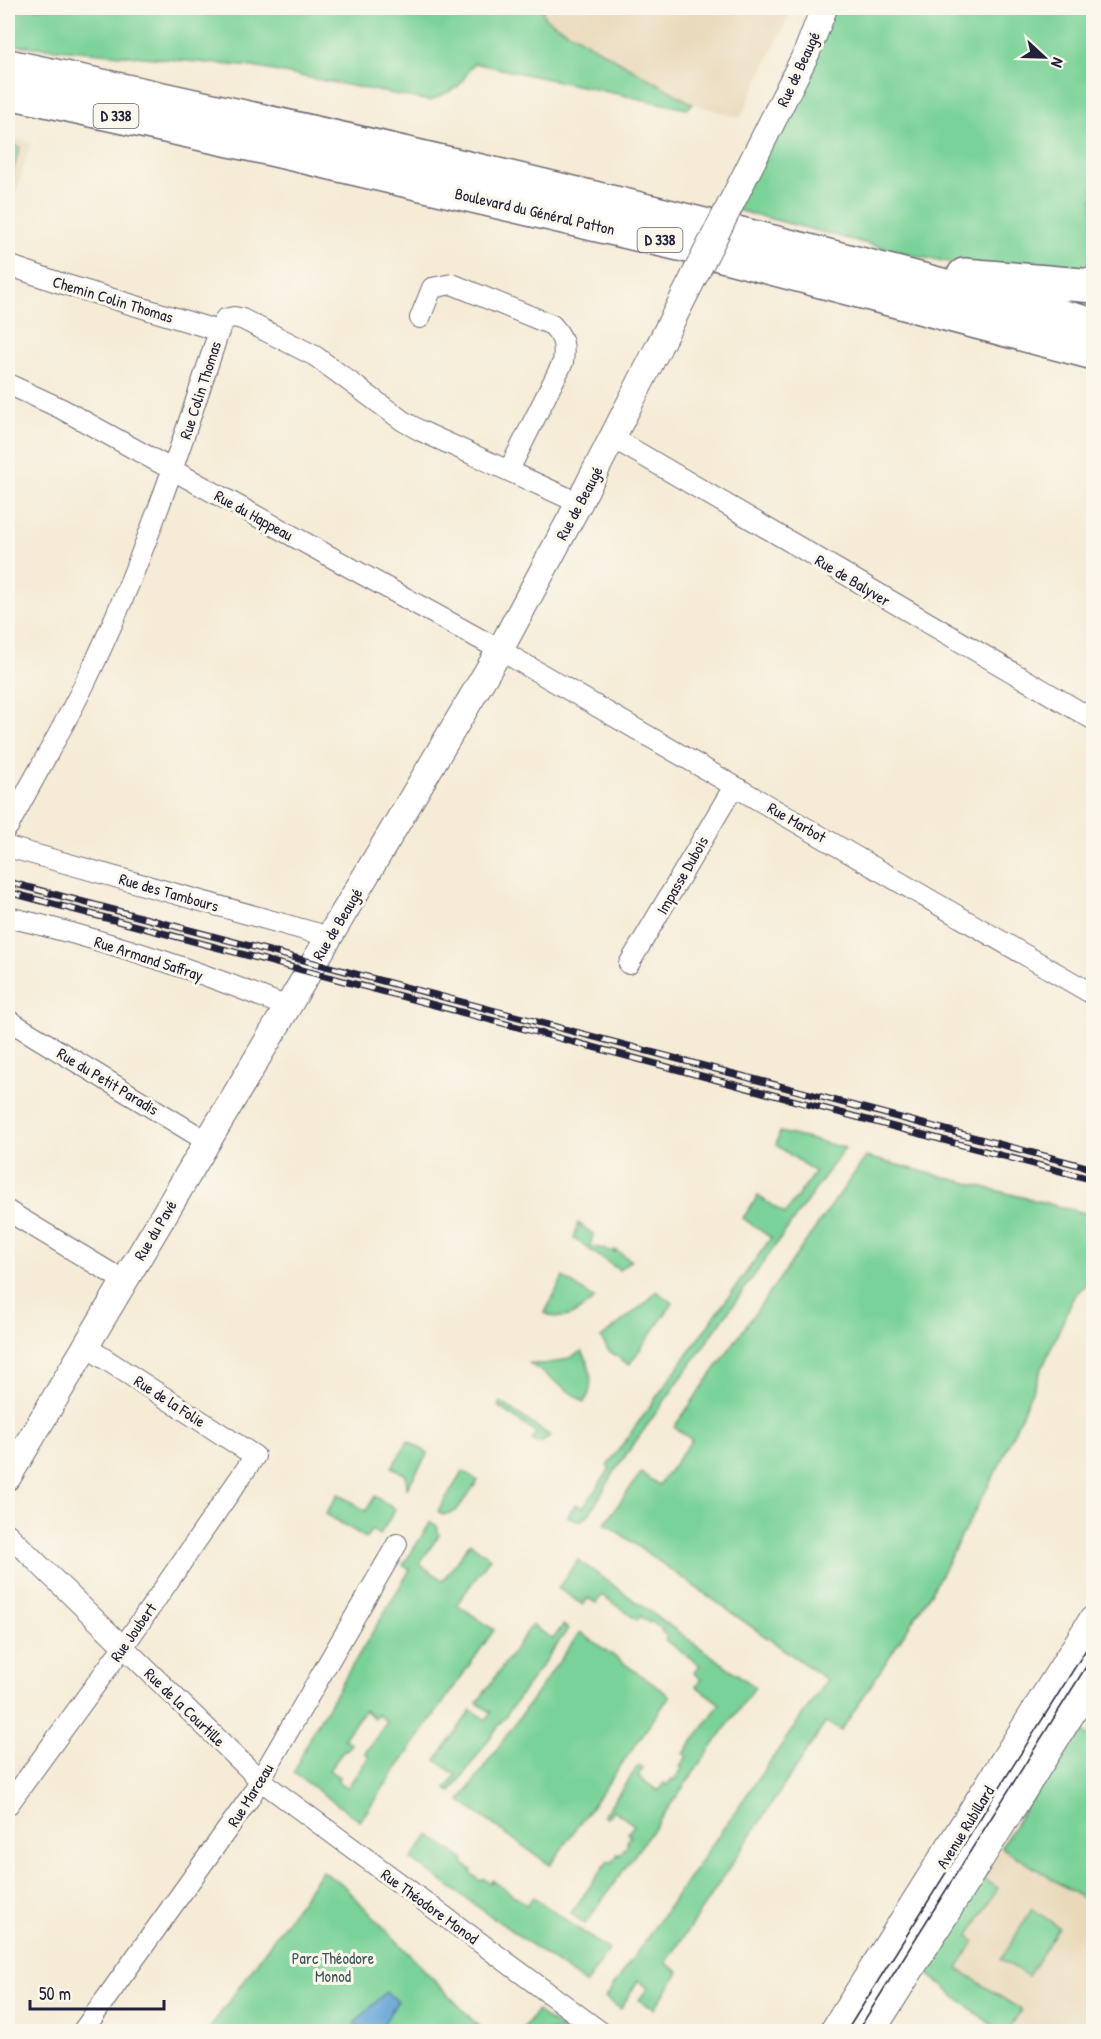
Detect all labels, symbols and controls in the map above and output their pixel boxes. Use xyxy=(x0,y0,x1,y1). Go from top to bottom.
street label: Rue de Beaugé xyxy=(771,27,825,110)
north arrow xyxy=(1014,27,1074,87)
text: N xyxy=(1046,55,1070,71)
road number: D 338 xyxy=(94,104,138,128)
street label: Boulevard du Général Patton xyxy=(453,182,617,240)
road number: D 338 xyxy=(638,228,682,252)
street label: Chemin Colin Thomas xyxy=(50,270,176,328)
street label: Rue Colin Thomas xyxy=(174,338,226,442)
street label: Rue de Beaugé xyxy=(550,462,608,544)
street label: Rue du Happeau xyxy=(211,484,298,546)
street label: Rue de Balyver xyxy=(811,549,895,611)
street label: Rue Marbot xyxy=(764,796,831,848)
street label: Impasse Dubois xyxy=(651,832,713,918)
street label: Rue des Tambours xyxy=(117,867,221,917)
street label: Rue de Beaugé xyxy=(307,883,368,964)
street label: Rue Armand Saffray xyxy=(92,930,206,986)
street label: Rue du Petit Paradis xyxy=(53,1042,163,1120)
street label: Rue du Pavé xyxy=(128,1195,182,1264)
street label: Rue de la Folie xyxy=(130,1370,210,1433)
street label: Rue Joubert xyxy=(105,1598,162,1666)
street label: Rue de la Courtille xyxy=(140,1663,231,1752)
street label: Rue Marceau xyxy=(222,1759,278,1831)
street label: Avenue Rubillard xyxy=(931,1781,999,1873)
street label: Rue Théodore Monod xyxy=(377,1863,483,1949)
park label: Parc Théodore Monod xyxy=(292,1947,375,1987)
scale bar xyxy=(30,1973,164,2011)
text: 50 m xyxy=(39,1981,71,2006)

